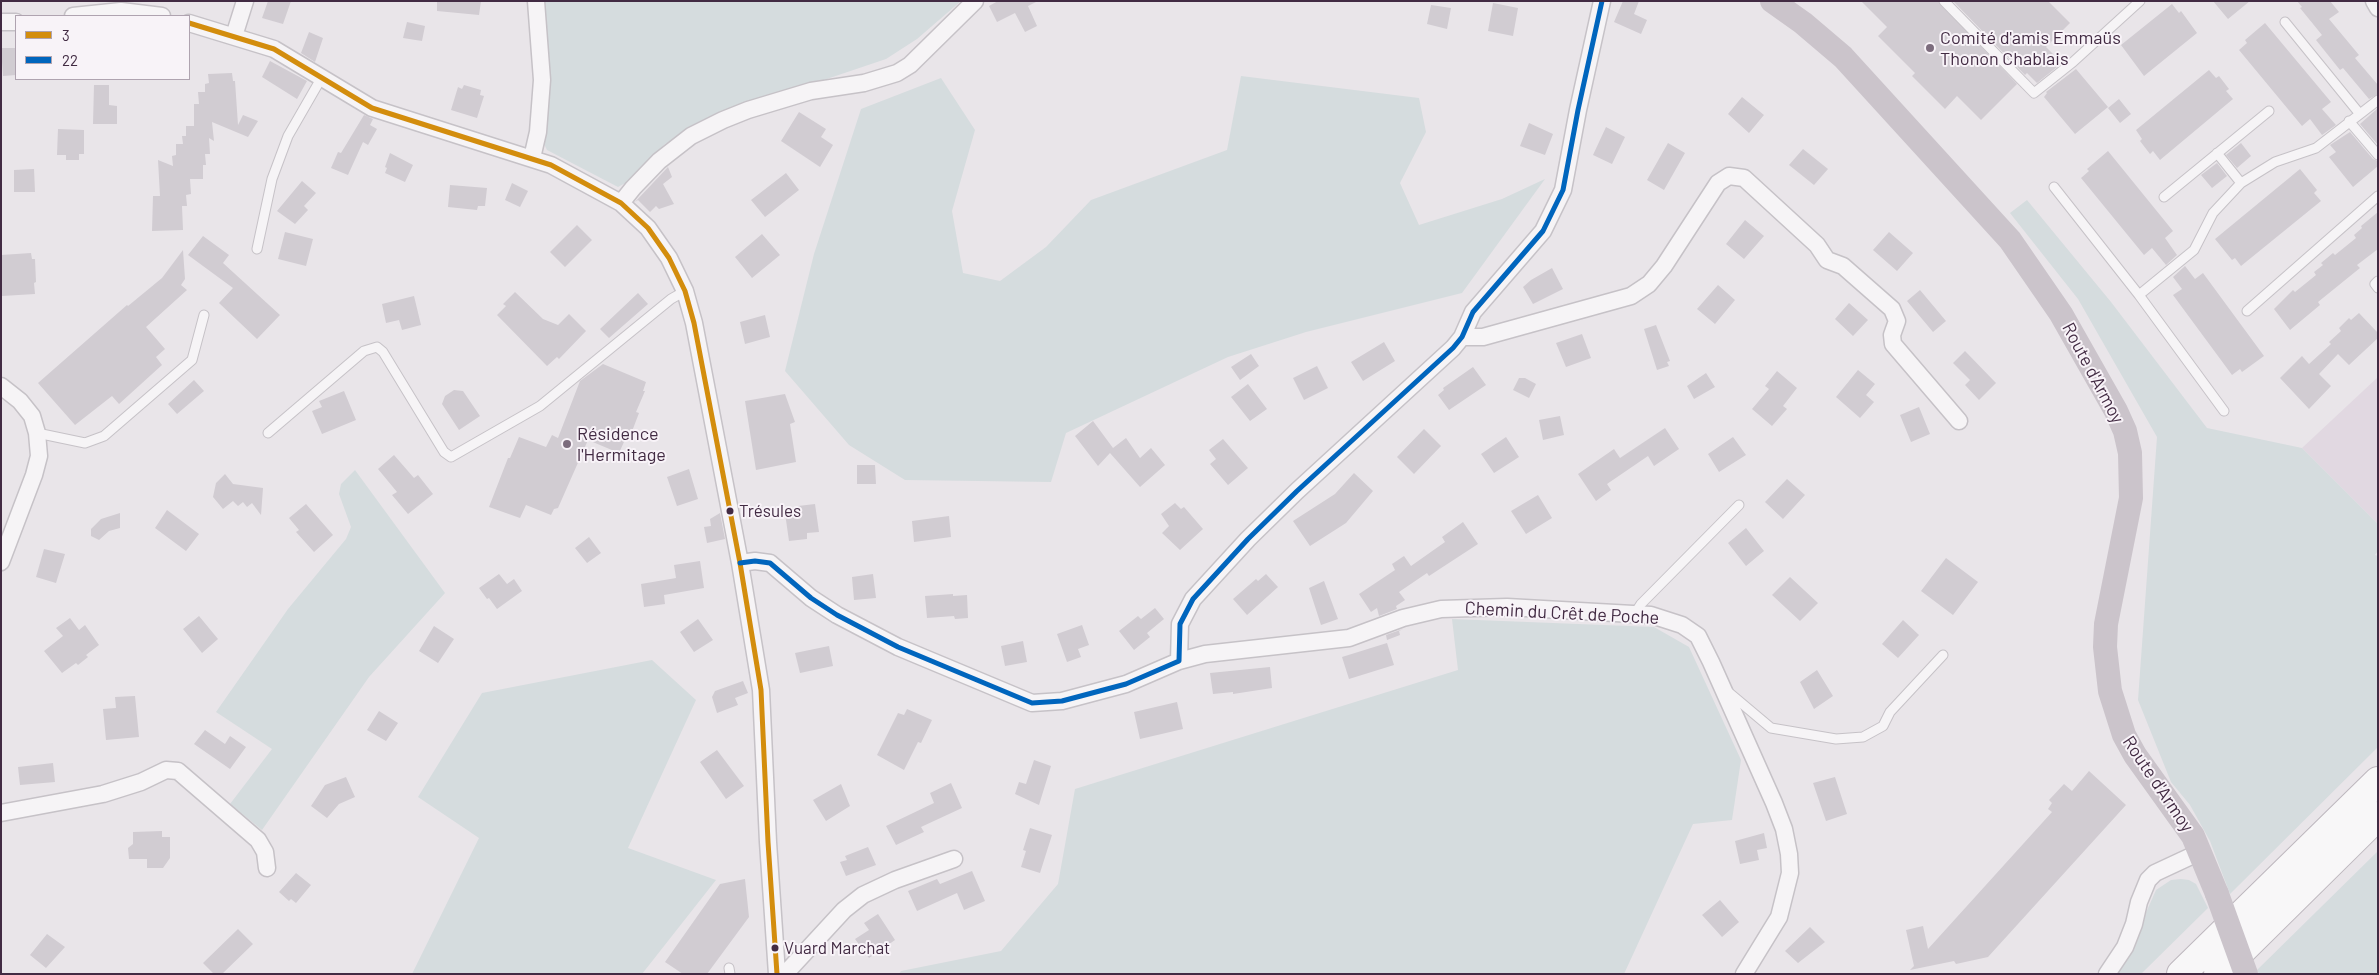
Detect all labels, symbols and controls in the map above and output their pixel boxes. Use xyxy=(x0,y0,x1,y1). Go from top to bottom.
legend xyxy=(15,15,190,80)
text: 3 xyxy=(62,26,70,44)
place label: Comité d'amis Emmaüs Thonon Chablais xyxy=(1940,27,2121,70)
marker: Comité d'amis Emmaüs Thonon Chablais xyxy=(1924,42,1936,54)
text: 22 xyxy=(62,51,78,69)
street label: Route d'Armoy xyxy=(2057,319,2129,427)
place label: Résidence l'Hermitage xyxy=(577,423,666,466)
marker: Résidence l'Hermitage xyxy=(561,438,573,450)
place label: Trésules xyxy=(739,501,801,521)
marker: Trésules xyxy=(725,506,735,516)
street label: Chemin du Crêt de Poche xyxy=(1464,597,1660,629)
street label: Route d'Armoy xyxy=(2118,732,2198,836)
place label: Vuard Marchat xyxy=(784,938,890,958)
marker: Vuard Marchat xyxy=(770,943,780,953)

